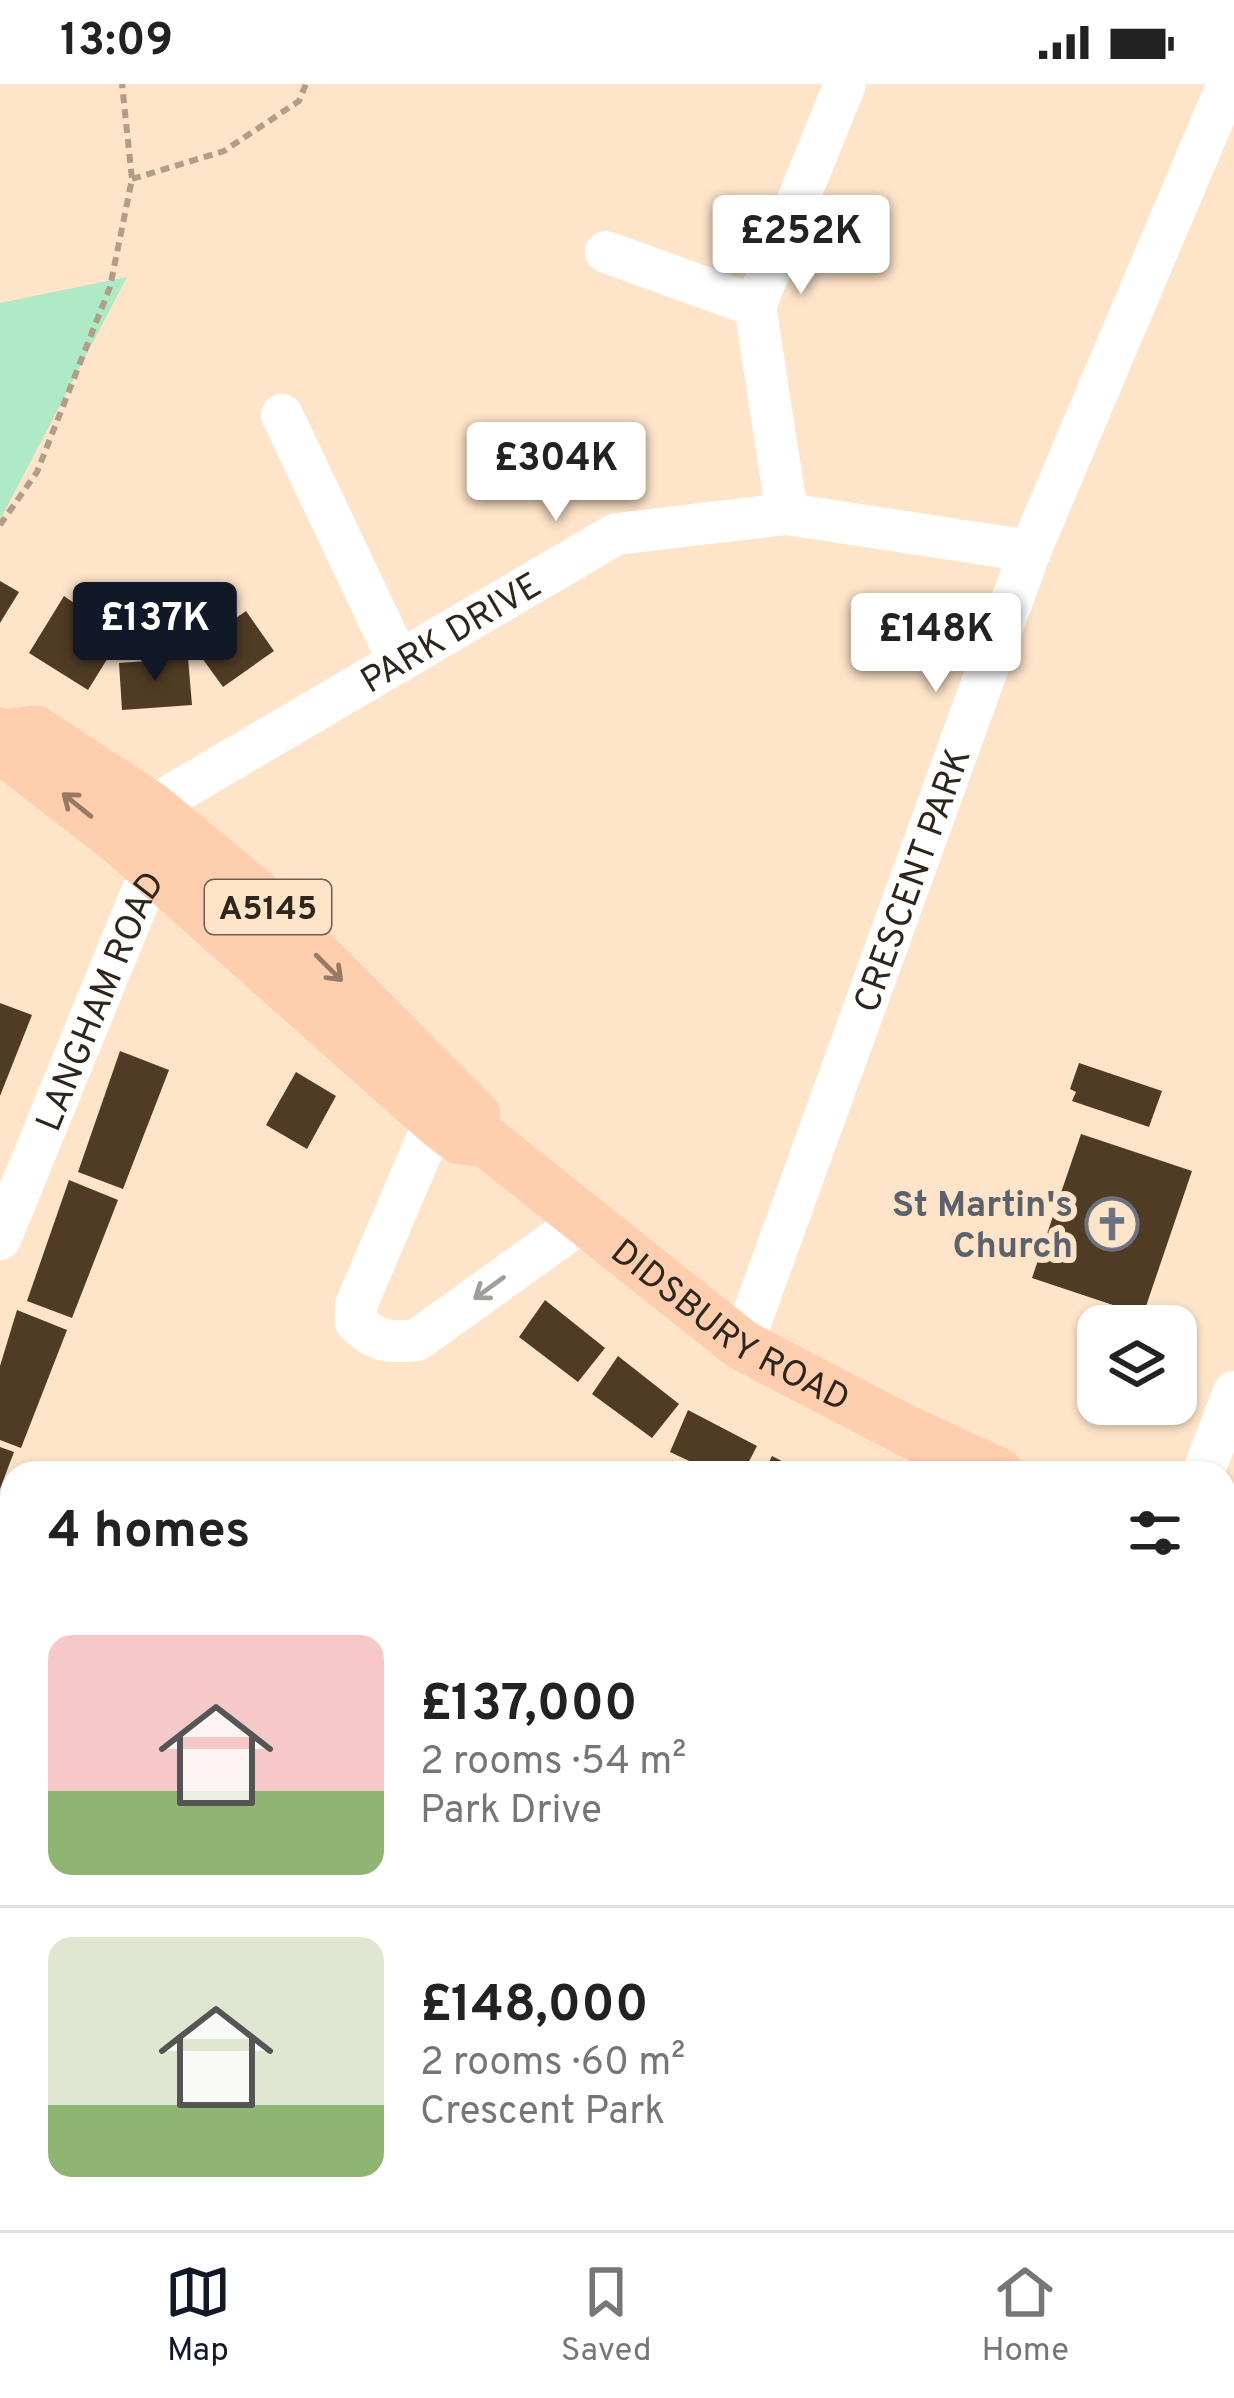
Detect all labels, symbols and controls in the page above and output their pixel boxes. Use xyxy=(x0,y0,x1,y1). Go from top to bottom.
text: 13:09 xyxy=(60,14,173,71)
pin: £252K xyxy=(717,195,885,297)
text: £252K xyxy=(740,209,862,258)
pin: £304K xyxy=(472,422,640,524)
text: £304K xyxy=(494,436,618,485)
street label: PARK DRIVE xyxy=(354,564,551,706)
pin: £137K xyxy=(71,582,239,684)
pin: £148K xyxy=(852,593,1020,695)
text: £137K xyxy=(100,596,210,645)
text: £148K xyxy=(878,607,994,656)
street label: CRESCENT PARK xyxy=(846,743,984,1019)
one-way arrow xyxy=(61,792,93,819)
street label: LANGHAM ROAD xyxy=(28,863,177,1139)
road number: A5145 xyxy=(205,880,331,934)
one-way arrow xyxy=(314,954,343,982)
place label: St Martin's Church xyxy=(892,1184,1073,1271)
church icon: St Martin's Church xyxy=(1084,1196,1140,1252)
street label: DIDSBURY ROAD xyxy=(600,1231,857,1424)
one-way arrow xyxy=(473,1275,506,1301)
map controls xyxy=(1077,1305,1197,1425)
button: layers xyxy=(1077,1305,1197,1425)
icon: filters xyxy=(1122,1500,1188,1566)
text: 4 homes xyxy=(48,1501,250,1566)
text: £137,000 xyxy=(420,1674,638,1739)
icon: home xyxy=(144,1683,288,1827)
text: 2 rooms · 54 m² xyxy=(420,1739,686,1788)
text: Park Drive xyxy=(420,1788,602,1837)
text: £148,000 xyxy=(420,1975,649,2040)
icon: home xyxy=(144,1985,288,2129)
text: 2 rooms · 60 m² xyxy=(420,2040,685,2089)
text: Crescent Park xyxy=(420,2089,665,2138)
tab: Map xyxy=(165,2259,231,2373)
tab: Saved xyxy=(561,2259,652,2373)
tab: Home xyxy=(981,2259,1069,2373)

